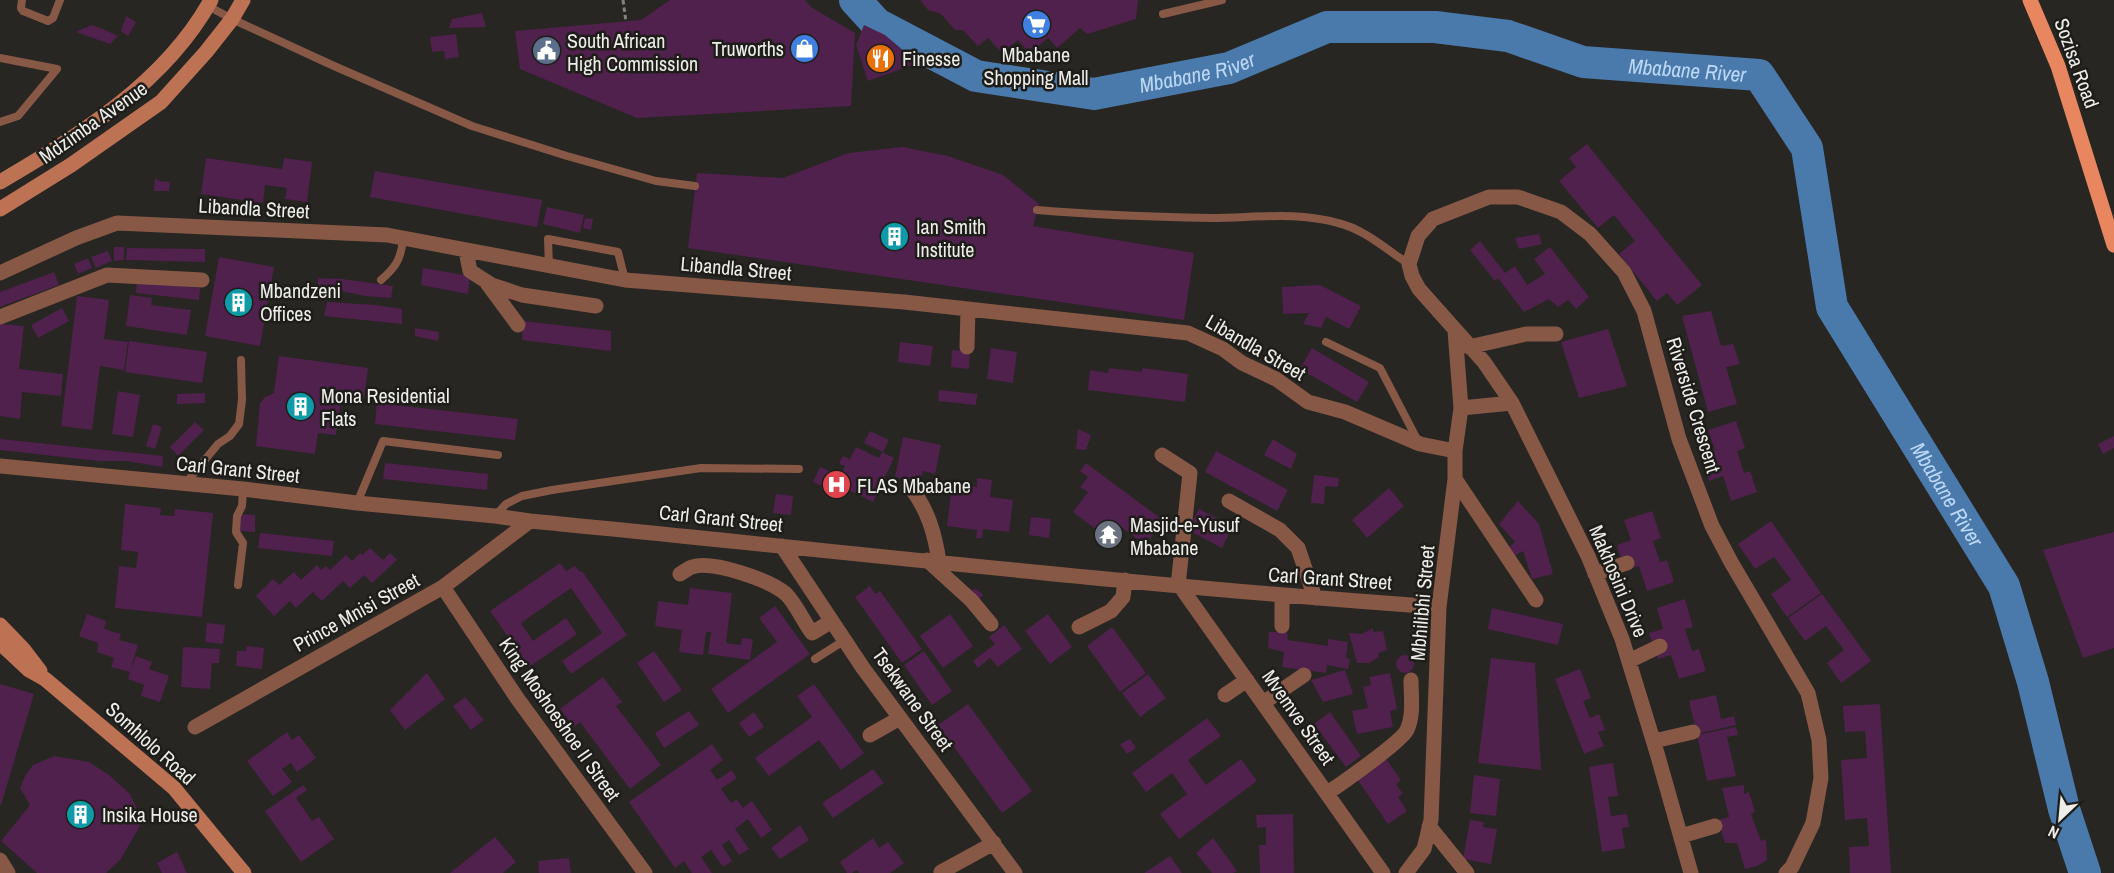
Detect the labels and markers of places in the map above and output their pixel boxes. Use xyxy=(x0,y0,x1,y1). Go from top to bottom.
supermarket icon: Mbabane Shopping Mall xyxy=(1020,8,1052,40)
place label: South African High Commission xyxy=(567,27,698,77)
shop icon: Truworths xyxy=(789,32,821,64)
public building icon: South African High Commission xyxy=(530,35,562,67)
place label: Truworths xyxy=(712,35,784,62)
place label: Mbabane Shopping Mall xyxy=(984,41,1088,91)
restaurant icon: Finesse xyxy=(865,42,897,74)
place label: Finesse xyxy=(902,45,960,72)
place label: Ian Smith Institute xyxy=(916,213,986,263)
building icon: Ian Smith Institute xyxy=(879,221,911,253)
place label: Mbandzeni Offices xyxy=(260,277,341,327)
building icon: Mbandzeni Offices xyxy=(223,286,255,318)
place label: Mona Residential Flats xyxy=(321,382,450,432)
building icon: Mona Residential Flats xyxy=(284,391,316,423)
hospital icon: FLAS Mbabane xyxy=(820,469,852,501)
place label: FLAS Mbabane xyxy=(857,472,971,499)
place label: Masjid-e-Yusuf Mbabane xyxy=(1130,511,1240,561)
temple icon: Masjid-e-Yusuf Mbabane xyxy=(1093,519,1125,551)
building icon: Insika House xyxy=(65,798,97,830)
place label: Insika House xyxy=(102,801,198,828)

